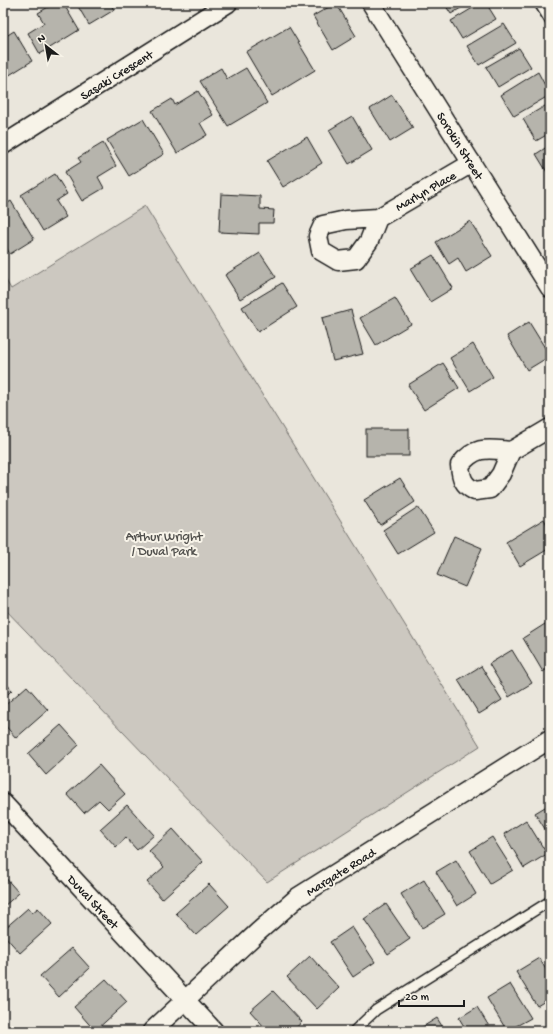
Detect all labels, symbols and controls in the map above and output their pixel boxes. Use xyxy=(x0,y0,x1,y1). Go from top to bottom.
north arrow xyxy=(26,26,66,66)
text: N xyxy=(36,32,48,46)
street label: Sasaki Crescent xyxy=(78,47,158,104)
street label: Sorokin Street xyxy=(432,110,486,184)
street label: Marlyn Place xyxy=(393,169,460,216)
park label: Arthur Wright / Duval Park xyxy=(126,530,204,560)
street label: Margate Road xyxy=(304,845,380,900)
street label: Duval Street xyxy=(63,872,122,934)
scale bar xyxy=(399,982,464,1008)
text: 20 m xyxy=(405,991,430,1005)

